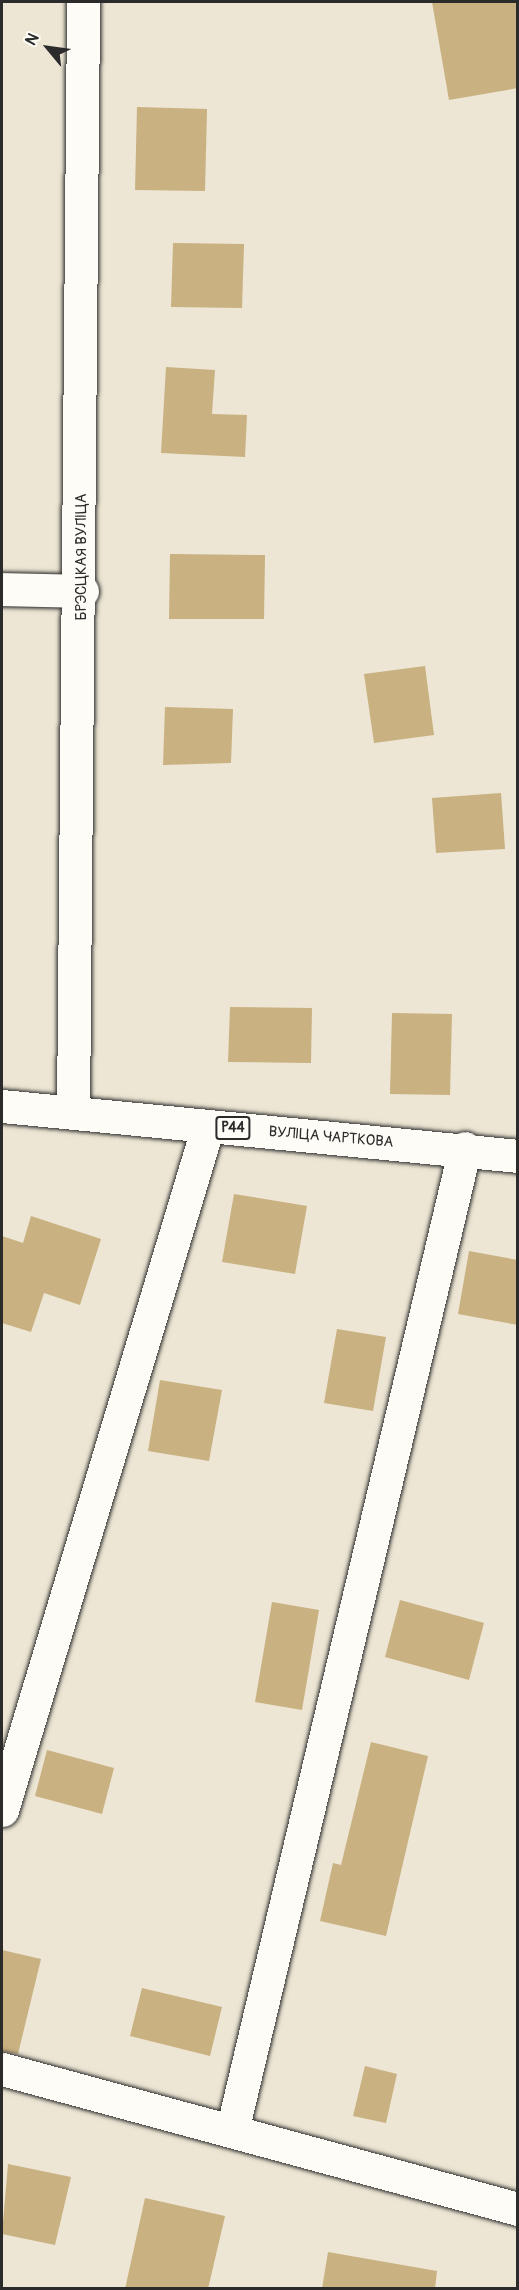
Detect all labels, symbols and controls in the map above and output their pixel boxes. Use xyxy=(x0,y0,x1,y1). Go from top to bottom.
north arrow xyxy=(18,18,78,78)
text: N xyxy=(21,30,44,49)
street label: БРЭСЦКАЯ ВУЛІЦА xyxy=(73,494,91,620)
road number: Р44 xyxy=(215,1117,251,1139)
street label: ВУЛІЦА ЧАРТКОВА xyxy=(268,1123,394,1151)

